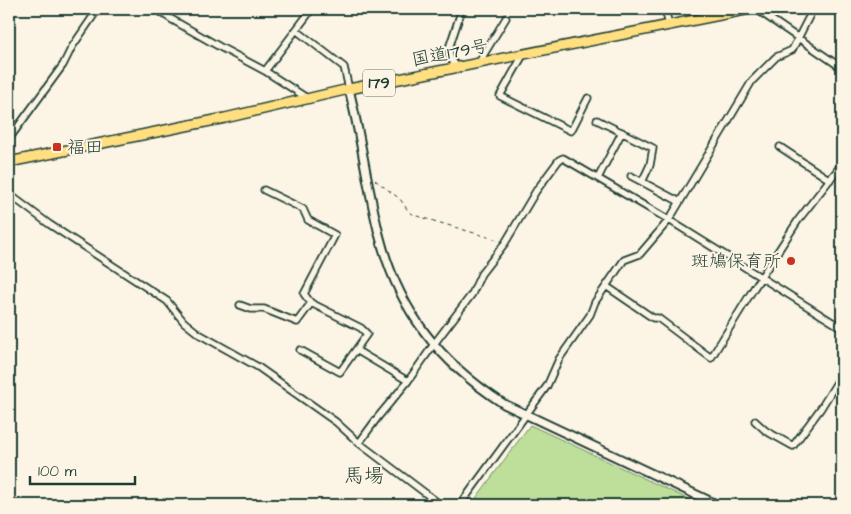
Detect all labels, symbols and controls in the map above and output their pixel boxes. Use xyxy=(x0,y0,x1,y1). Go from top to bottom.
street label: 国道179号 xyxy=(410,33,490,73)
road number: 179 xyxy=(363,70,395,96)
place label: 福田 xyxy=(67,135,103,160)
marker: 福田 xyxy=(51,141,63,153)
place label: 斑鳩保育所 xyxy=(691,249,781,274)
marker: 斑鳩保育所 xyxy=(785,255,797,267)
scale bar xyxy=(30,454,135,486)
text: 100 m xyxy=(38,461,77,482)
district label: 馬場 xyxy=(344,462,384,490)

